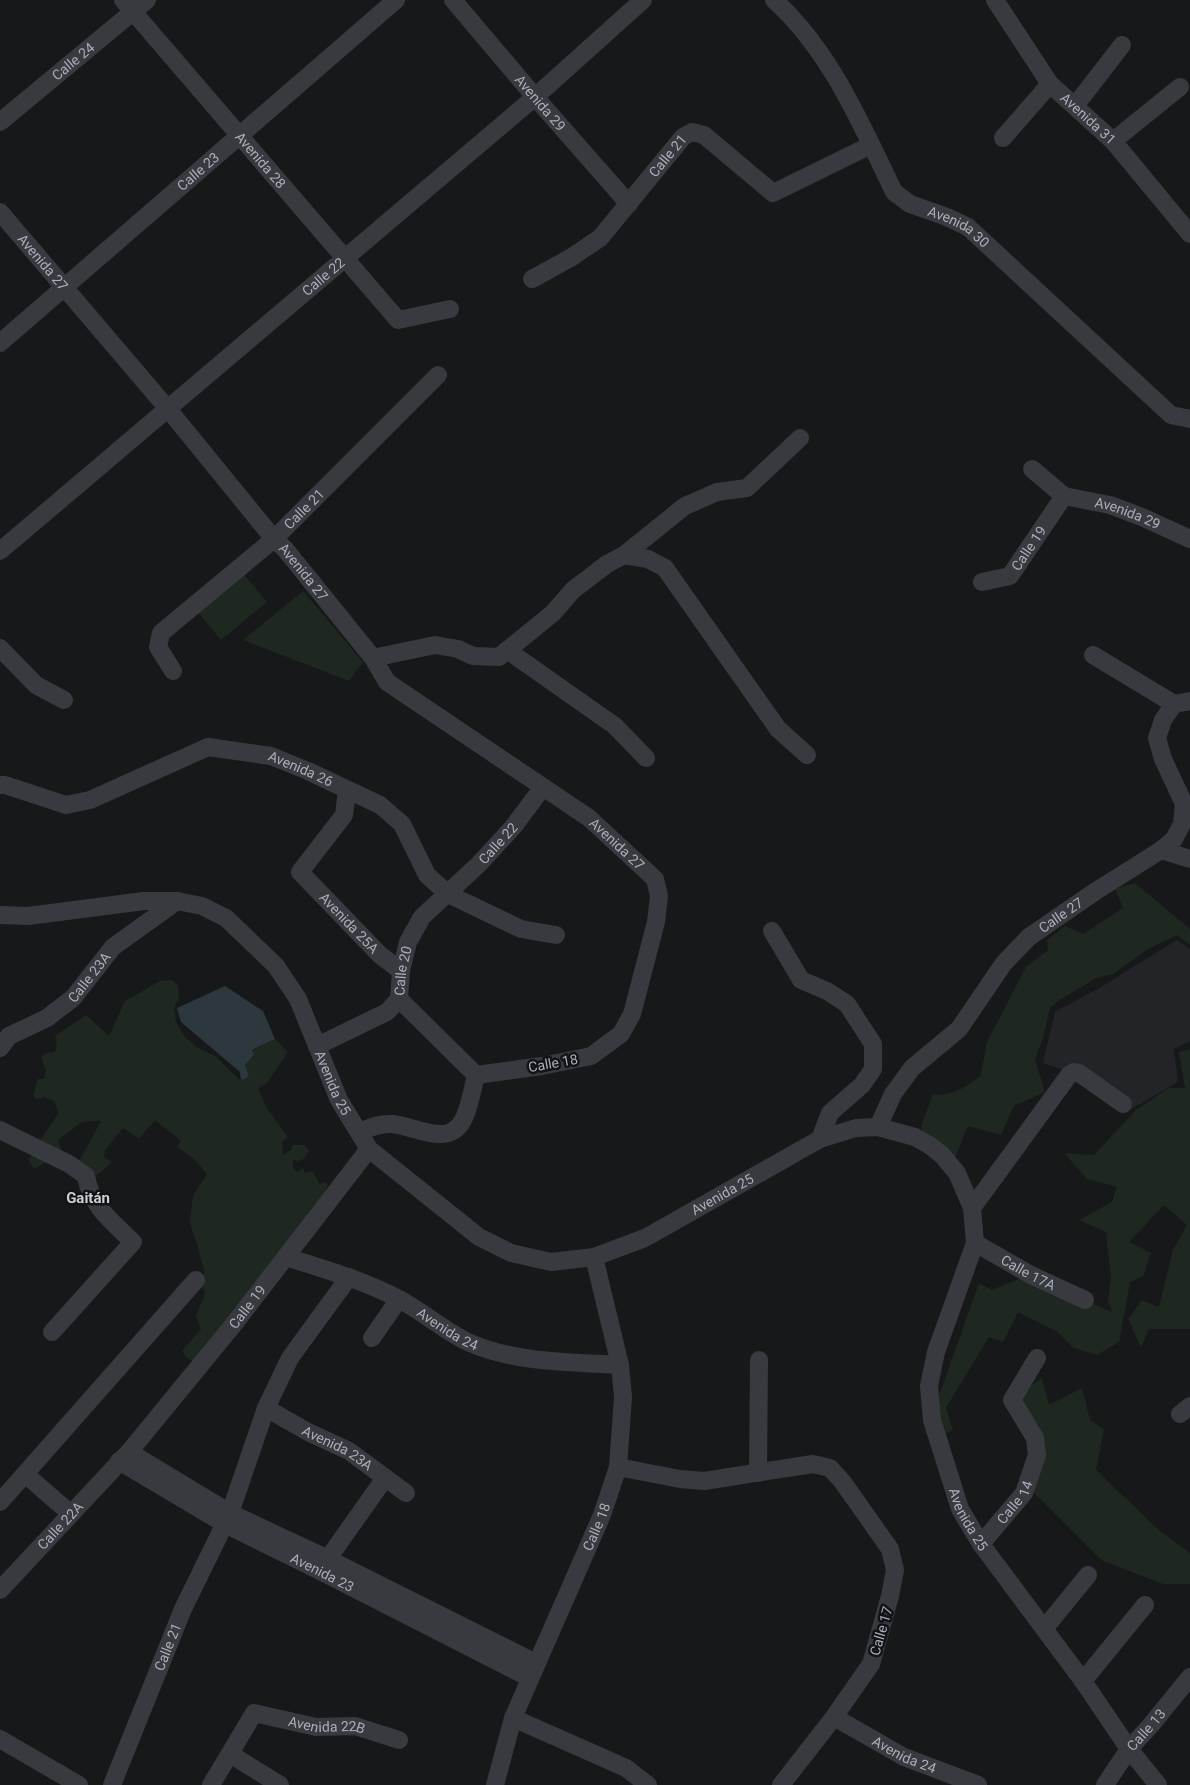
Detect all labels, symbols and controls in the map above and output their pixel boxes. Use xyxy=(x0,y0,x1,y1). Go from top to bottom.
street label: Calle 24 xyxy=(49,39,98,84)
street label: Avenida 29 xyxy=(512,72,569,134)
street label: Avenida 31 xyxy=(1057,90,1119,148)
street label: Avenida 28 xyxy=(232,129,289,191)
street label: Calle 21 xyxy=(645,131,690,180)
street label: Calle 23 xyxy=(174,149,222,194)
street label: Avenida 30 xyxy=(926,203,993,251)
street label: Avenida 27 xyxy=(14,231,71,294)
street label: Calle 22 xyxy=(299,254,348,299)
street label: Calle 21 xyxy=(281,486,327,532)
street label: Avenida 29 xyxy=(1093,494,1163,532)
street label: Calle 19 xyxy=(1008,523,1049,574)
street label: Avenida 27 xyxy=(276,540,331,604)
street label: Avenida 26 xyxy=(266,748,336,790)
street label: Avenida 27 xyxy=(586,815,648,873)
street label: Calle 22 xyxy=(475,819,521,867)
street label: Avenida 25A xyxy=(316,889,382,957)
street label: Calle 27 xyxy=(1036,894,1086,936)
street label: Calle 20 xyxy=(391,944,415,996)
street label: Calle 23A xyxy=(65,949,114,1006)
street label: Avenida 25 xyxy=(312,1048,354,1118)
street label: Calle 18 xyxy=(527,1051,579,1075)
street label: Avenida 25 xyxy=(688,1170,756,1218)
district label: Gaitán xyxy=(66,1189,110,1207)
street label: Calle 17A xyxy=(998,1252,1058,1293)
street label: Calle 19 xyxy=(225,1282,269,1332)
street label: Avenida 24 xyxy=(414,1304,481,1354)
street label: Avenida 23A xyxy=(299,1422,376,1474)
street label: Calle 14 xyxy=(994,1479,1036,1527)
street label: Avenida 25 xyxy=(946,1486,991,1554)
street label: Calle 22A xyxy=(34,1499,86,1553)
street label: Calle 18 xyxy=(579,1501,613,1553)
street label: Avenida 23 xyxy=(288,1550,357,1595)
street label: Calle 17 xyxy=(866,1605,896,1657)
street label: Calle 21 xyxy=(151,1621,185,1673)
street label: Calle 13 xyxy=(1124,1706,1169,1754)
street label: Avenida 22B xyxy=(287,1713,367,1737)
street label: Avenida 24 xyxy=(870,1733,939,1776)

